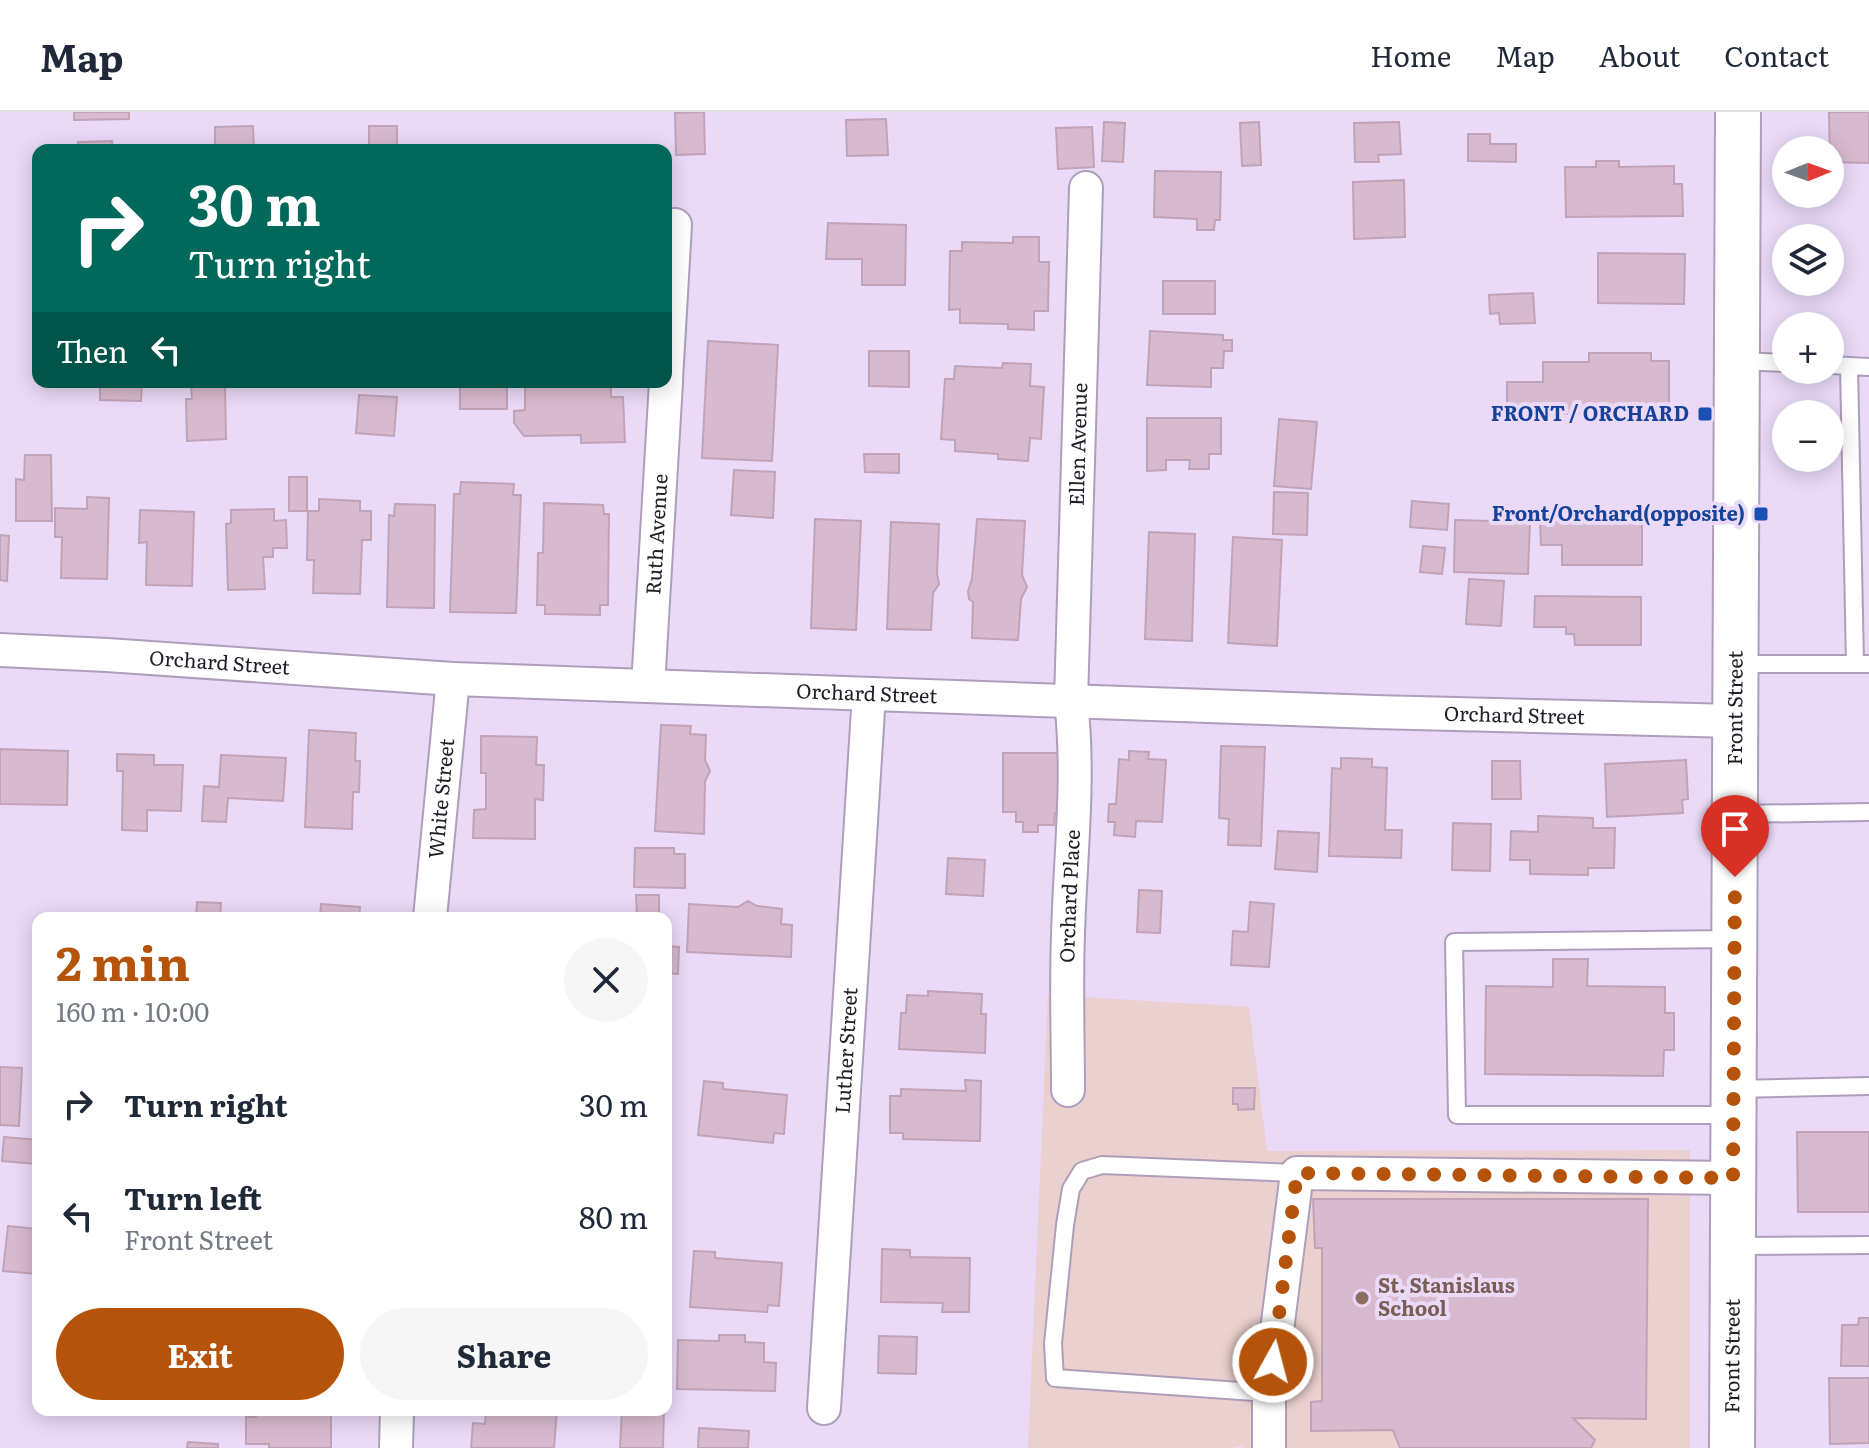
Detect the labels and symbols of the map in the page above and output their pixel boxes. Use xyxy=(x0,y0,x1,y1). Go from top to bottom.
north arrow xyxy=(1772,136,1844,208)
street label: Ellen Avenue xyxy=(1060,382,1093,507)
place label: FRONT / ORCHARD xyxy=(1491,397,1689,427)
marker: FRONT / ORCHARD xyxy=(1696,405,1714,423)
street label: Ruth Avenue xyxy=(636,473,674,596)
place label: Front/Orchard(opposite) xyxy=(1492,497,1745,527)
marker: Front/Orchard(opposite) xyxy=(1752,505,1770,523)
street label: Orchard Street xyxy=(148,641,291,681)
street label: Front Street xyxy=(1718,651,1749,765)
street label: Orchard Street xyxy=(796,674,938,709)
street label: Orchard Street xyxy=(1444,697,1585,730)
street label: White Street xyxy=(419,737,460,860)
pin xyxy=(1701,795,1769,877)
street label: Orchard Place xyxy=(1050,829,1086,963)
street label: Luther Street xyxy=(826,986,863,1115)
place label: St. Stanislaus School xyxy=(1378,1269,1515,1322)
marker: St. Stanislaus School xyxy=(1353,1289,1371,1307)
street label: Front Street xyxy=(1715,1299,1746,1413)
position arrow xyxy=(1231,1320,1315,1404)

